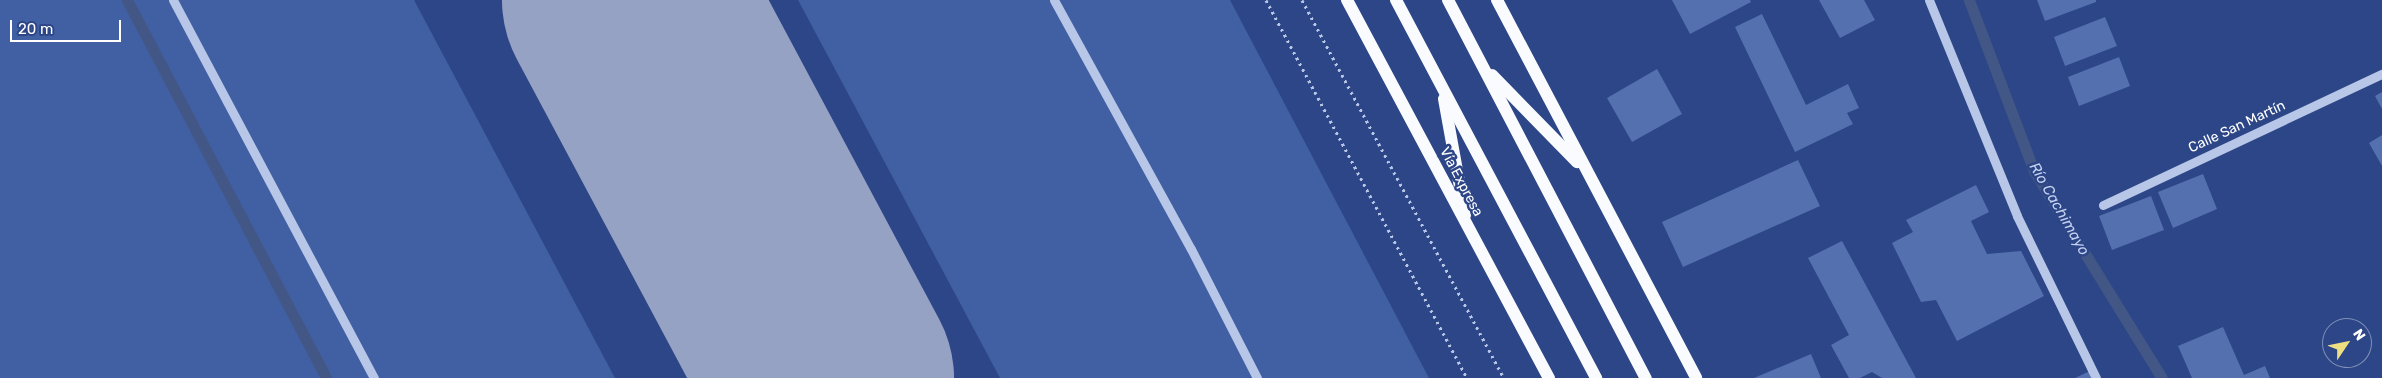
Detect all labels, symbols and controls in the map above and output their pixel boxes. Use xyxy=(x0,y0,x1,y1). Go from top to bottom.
scale bar xyxy=(12,10,124,42)
text: 20 m xyxy=(18,20,53,38)
street label: Calle San Martín xyxy=(2186,97,2288,157)
street label: Vía Expresa xyxy=(1436,145,1486,219)
water label: Río Cachimayo xyxy=(2025,159,2093,259)
north arrow xyxy=(2322,318,2372,368)
text: N xyxy=(2349,326,2369,344)

